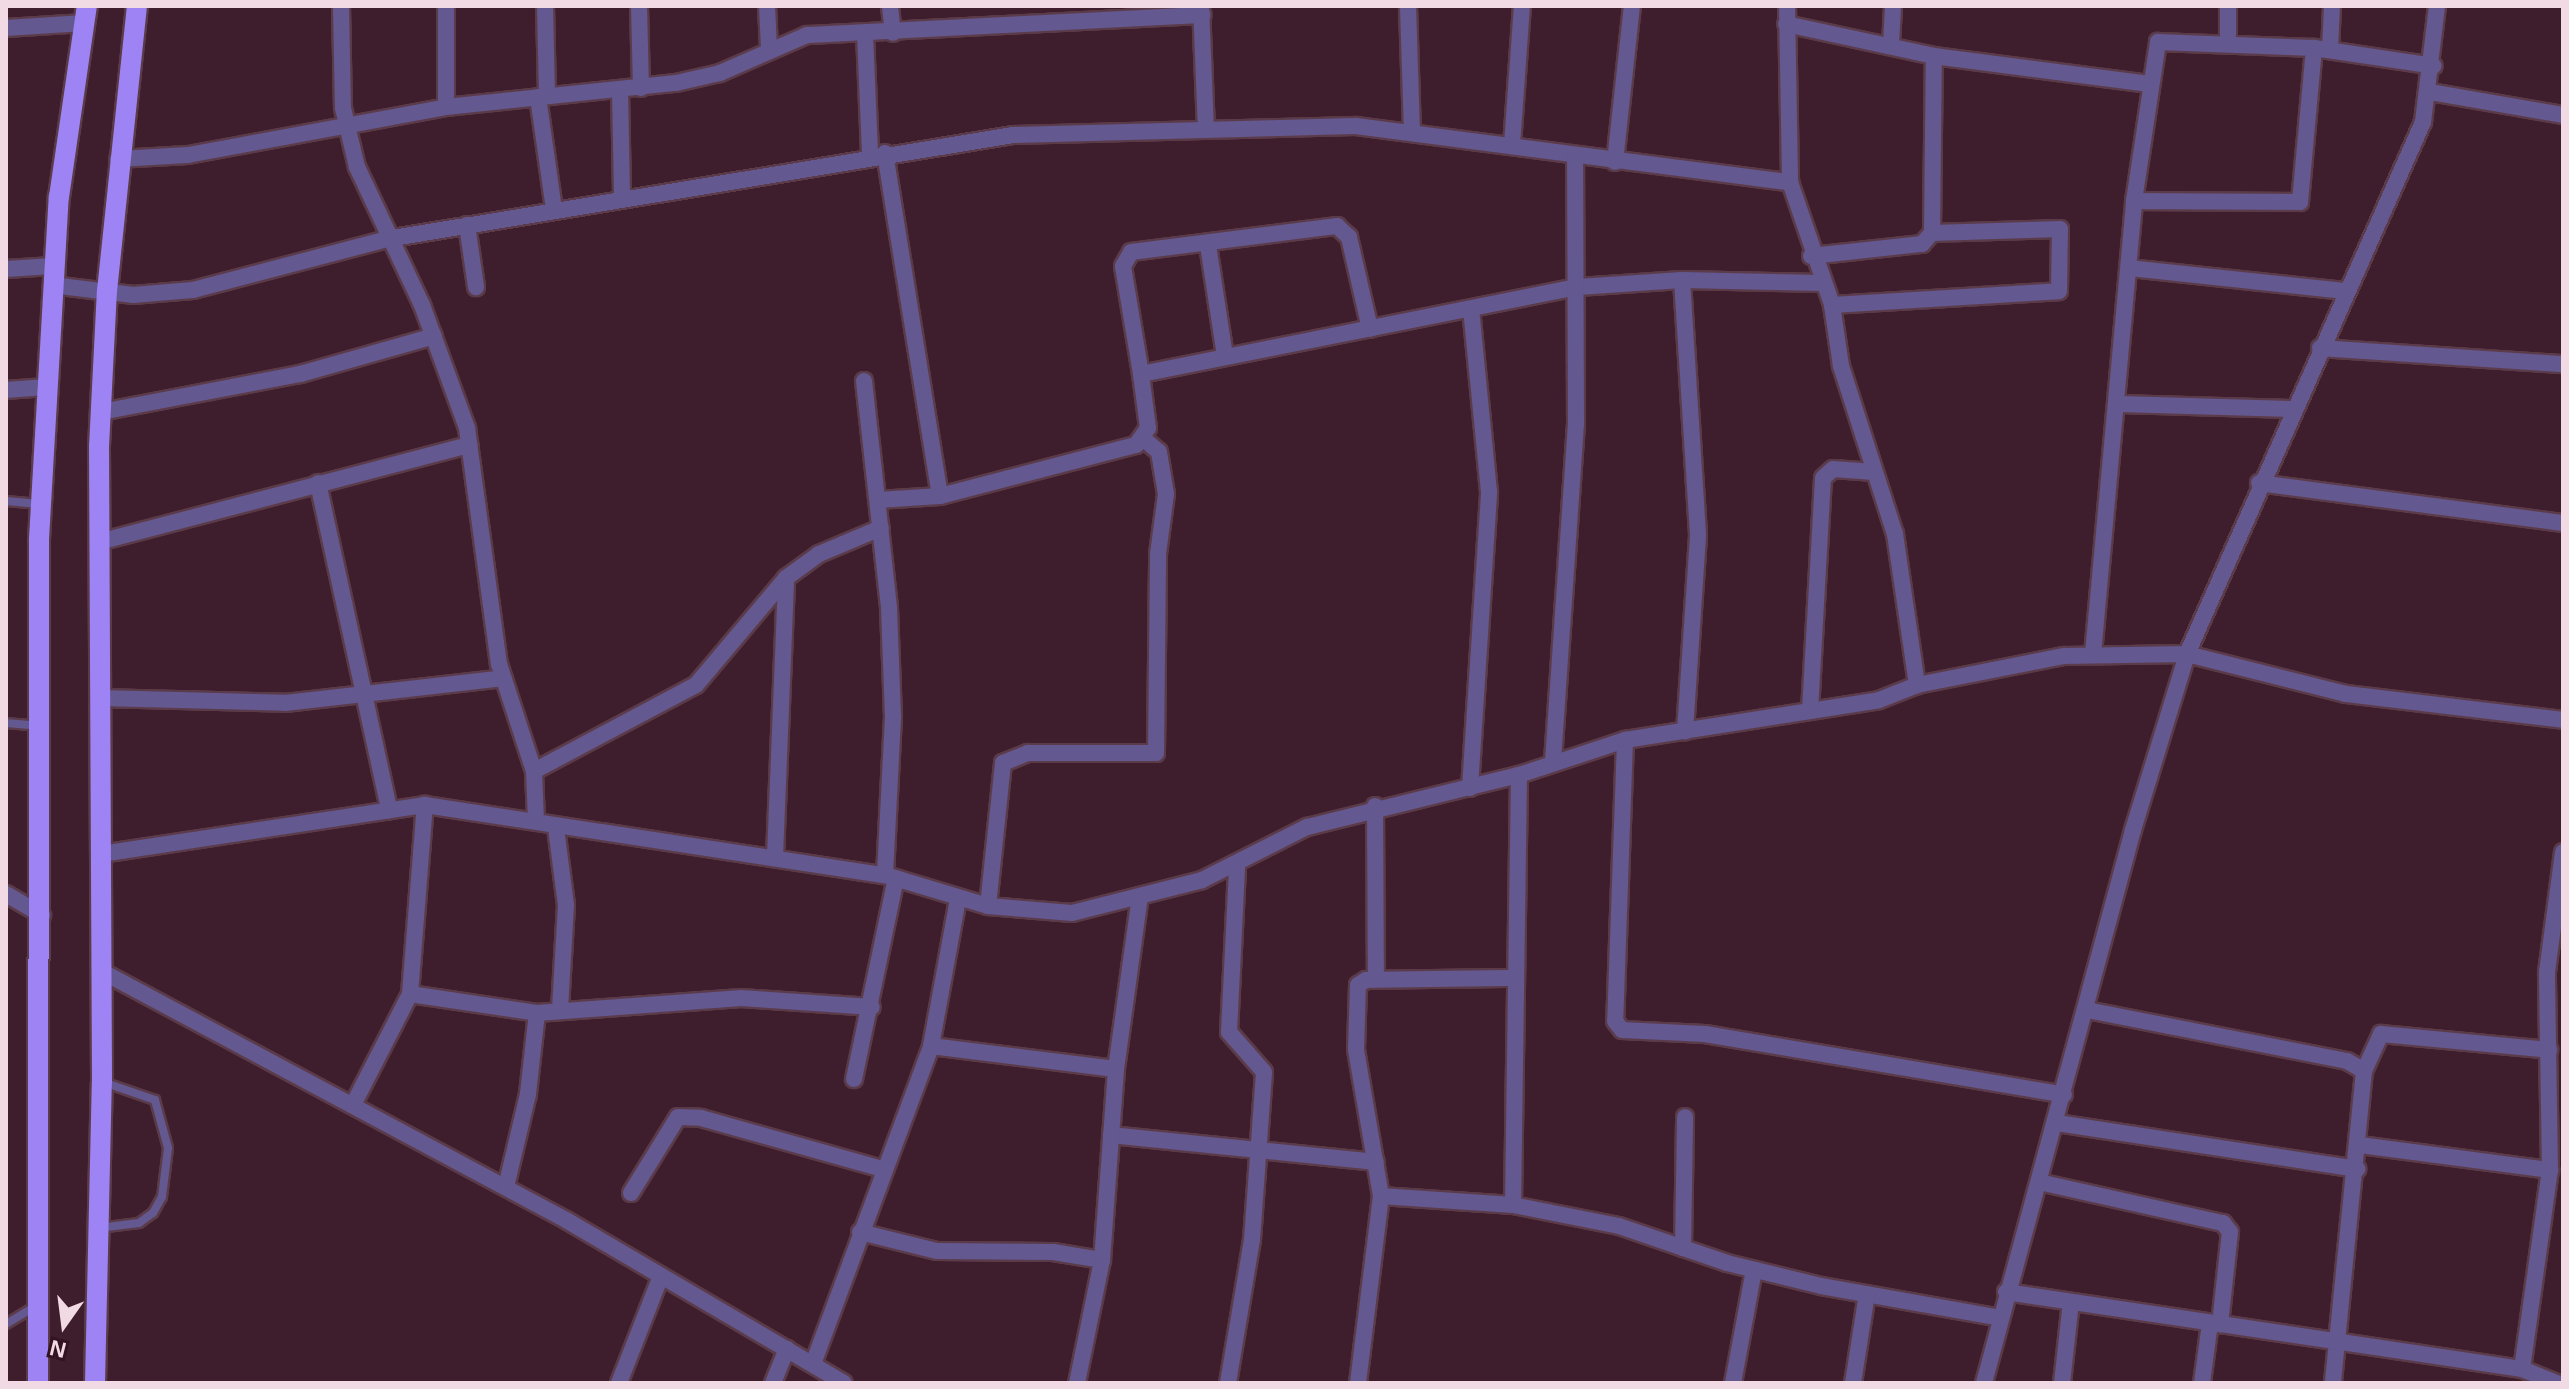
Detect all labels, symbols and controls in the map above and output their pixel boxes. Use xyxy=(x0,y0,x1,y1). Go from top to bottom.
north arrow xyxy=(24,1285,104,1365)
text: N xyxy=(47,1335,69,1363)

